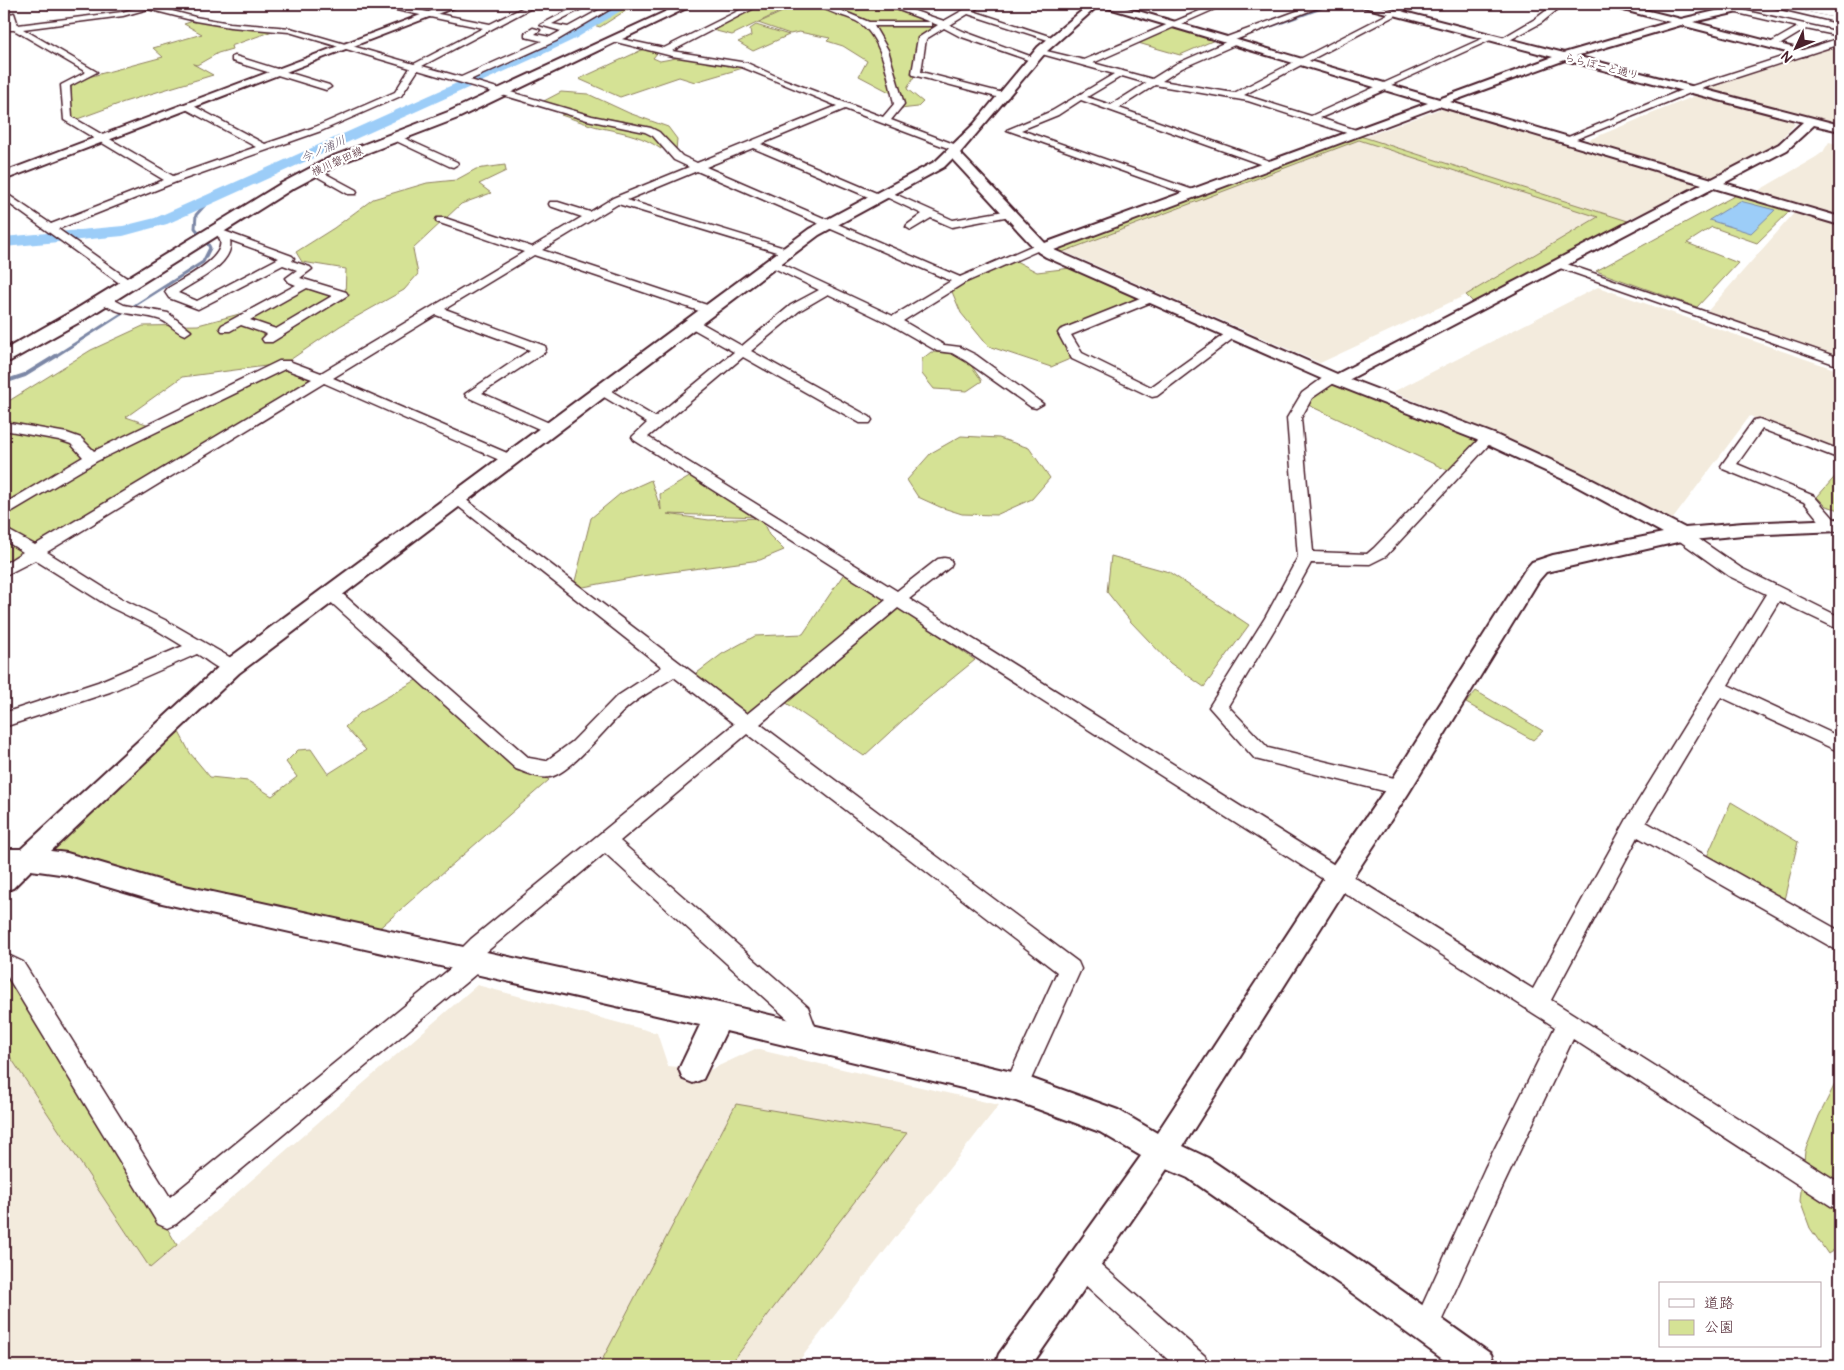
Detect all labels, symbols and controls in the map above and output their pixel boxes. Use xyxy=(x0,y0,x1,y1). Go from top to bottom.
north arrow xyxy=(1772,22,1822,72)
text: N xyxy=(1778,47,1796,66)
street label: ららぽーと通り xyxy=(1563,51,1641,82)
water label: 今ノ浦川 xyxy=(298,133,348,166)
street label: 横川磐田線 xyxy=(310,144,365,179)
legend xyxy=(1659,1282,1822,1348)
text: 道路 xyxy=(1704,1294,1734,1313)
text: 公園 xyxy=(1704,1318,1734,1337)

